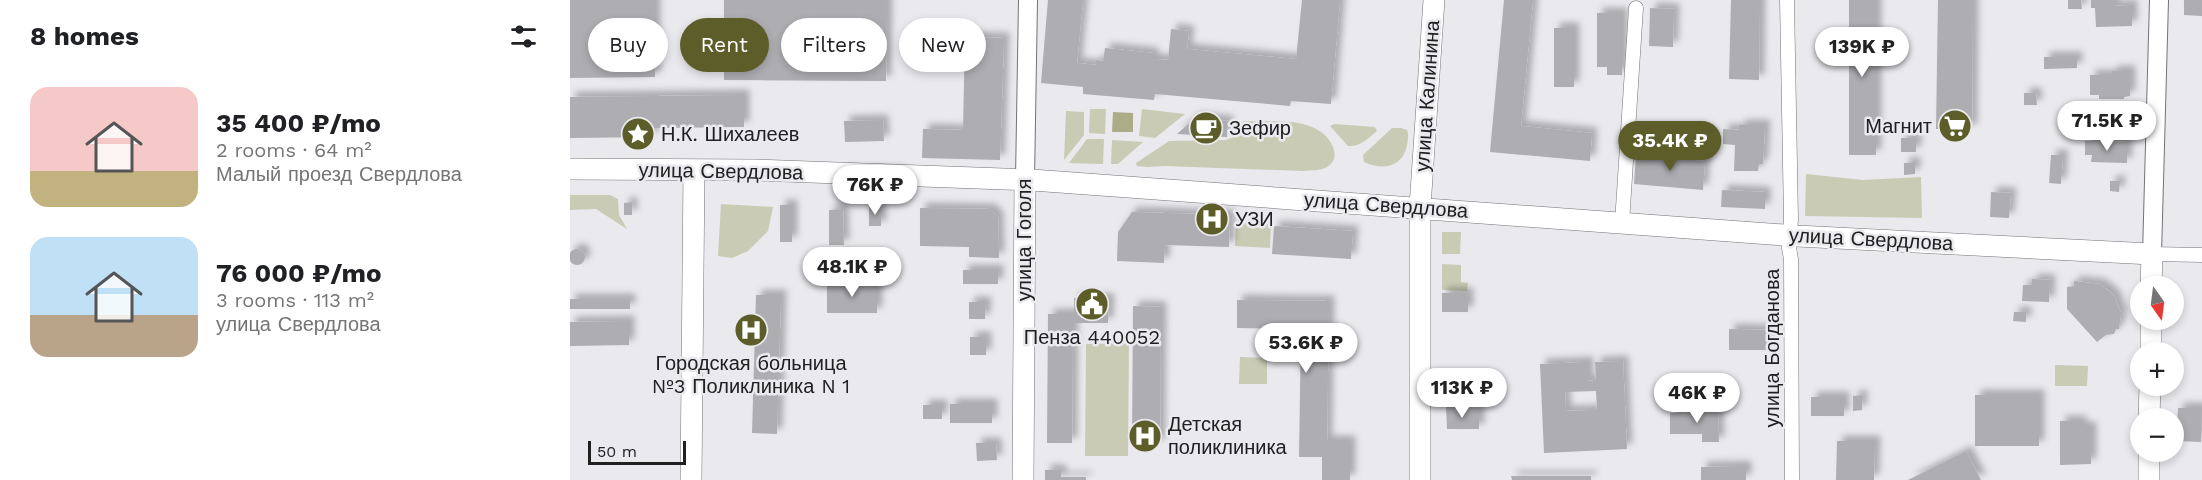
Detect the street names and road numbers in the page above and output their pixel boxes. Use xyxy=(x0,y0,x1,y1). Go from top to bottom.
street label: улица Калинина xyxy=(1410,19,1444,173)
street label: улица Свердлова xyxy=(638,158,804,184)
street label: улица Гоголя xyxy=(1012,179,1036,301)
street label: улица Свердлова xyxy=(1303,187,1470,223)
street label: улица Свердлова xyxy=(1788,223,1955,255)
street label: улица Богданова xyxy=(1760,268,1784,427)

